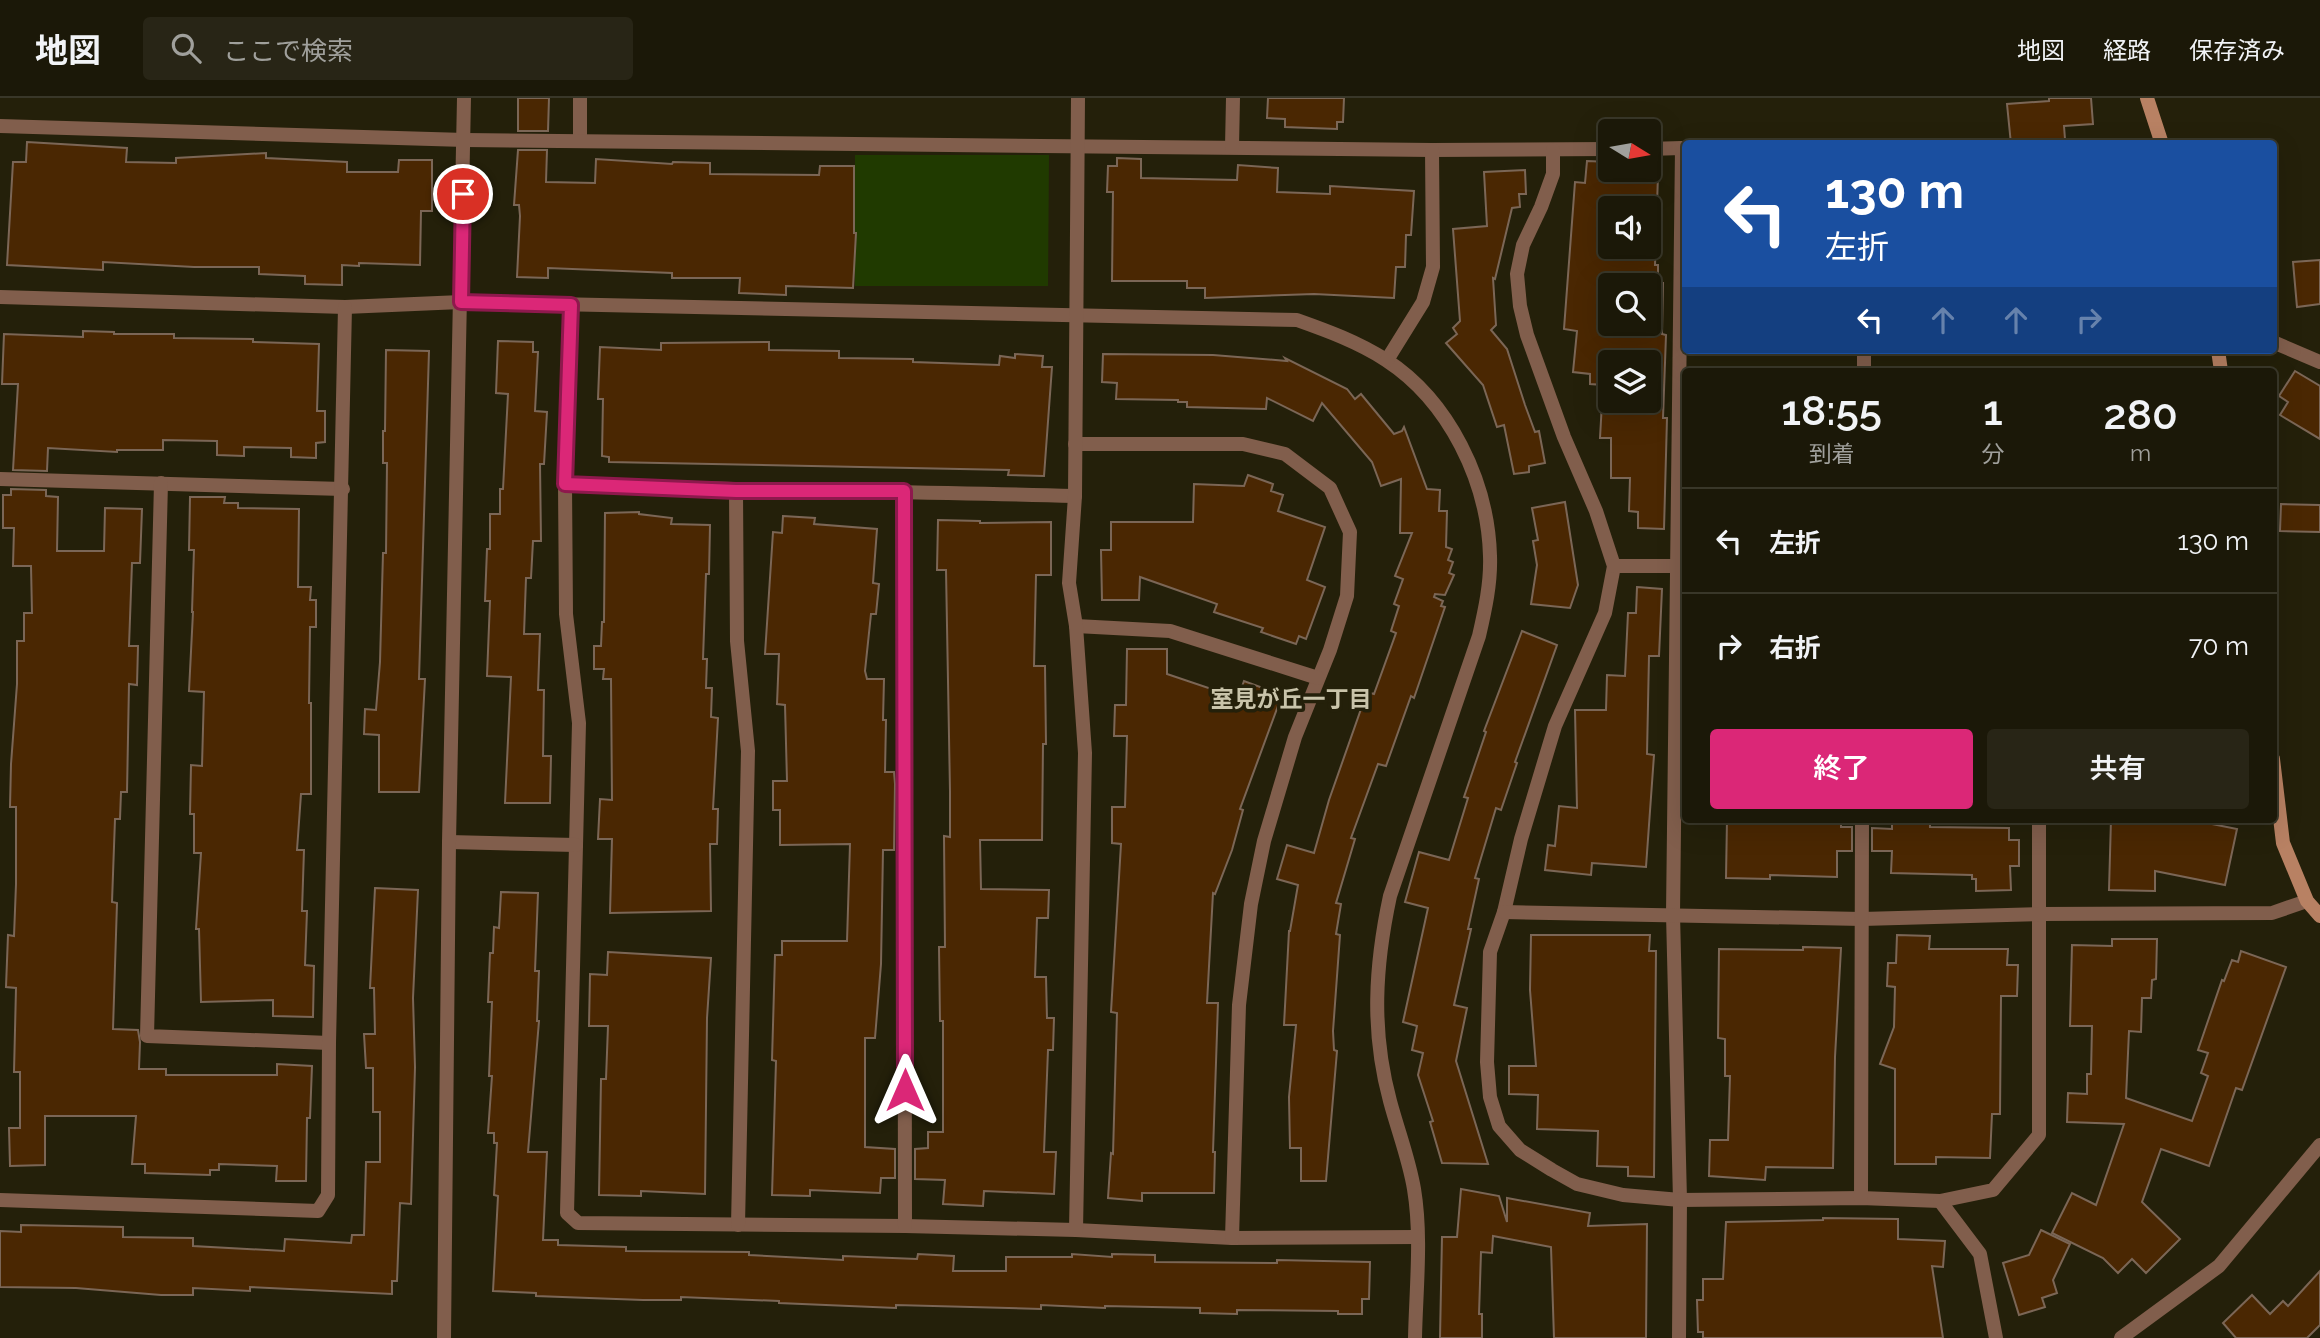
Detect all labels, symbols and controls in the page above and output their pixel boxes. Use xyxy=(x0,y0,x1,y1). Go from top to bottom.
search box xyxy=(143,17,633,80)
icon: search xyxy=(167,29,205,67)
text: 地図 xyxy=(35,31,101,70)
text: ここで検索 xyxy=(223,36,353,66)
text: 地図 xyxy=(2017,36,2065,65)
text: 経路 xyxy=(2103,36,2151,65)
text: 保存済み xyxy=(2189,36,2285,65)
north arrow xyxy=(1598,119,1661,182)
map controls xyxy=(1598,119,1661,413)
text: 130 m xyxy=(1825,162,1964,219)
pin xyxy=(433,164,493,224)
icon: left xyxy=(1710,168,1801,259)
icon: arrive xyxy=(444,175,482,213)
button: sound xyxy=(1598,196,1661,259)
text: 左折 xyxy=(1825,228,1889,265)
button: search xyxy=(1598,273,1661,336)
icon: left xyxy=(1851,301,1889,339)
icon: ahead xyxy=(1924,301,1962,339)
icon: ahead xyxy=(1997,301,2035,339)
icon: right xyxy=(2070,301,2108,339)
button: layers xyxy=(1598,350,1661,413)
text: 18:55 xyxy=(1781,386,1882,435)
text: 1 xyxy=(1983,386,2003,435)
text: 280 xyxy=(2104,390,2178,439)
text: m xyxy=(2130,439,2151,466)
text: 到着 xyxy=(1809,440,1855,467)
text: 分 xyxy=(1981,440,2004,467)
icon: left xyxy=(1710,522,1748,560)
text: 130 m xyxy=(2178,526,2249,556)
text: 左折 xyxy=(1769,528,1821,558)
icon: right xyxy=(1710,627,1748,665)
text: 70 m xyxy=(2189,631,2249,661)
text: 右折 xyxy=(1769,633,1821,663)
district label: 室見が丘一丁目 xyxy=(1211,685,1372,712)
button: 終了 xyxy=(1710,729,1973,809)
button: 共有 xyxy=(1987,729,2249,809)
position arrow xyxy=(868,1053,942,1127)

